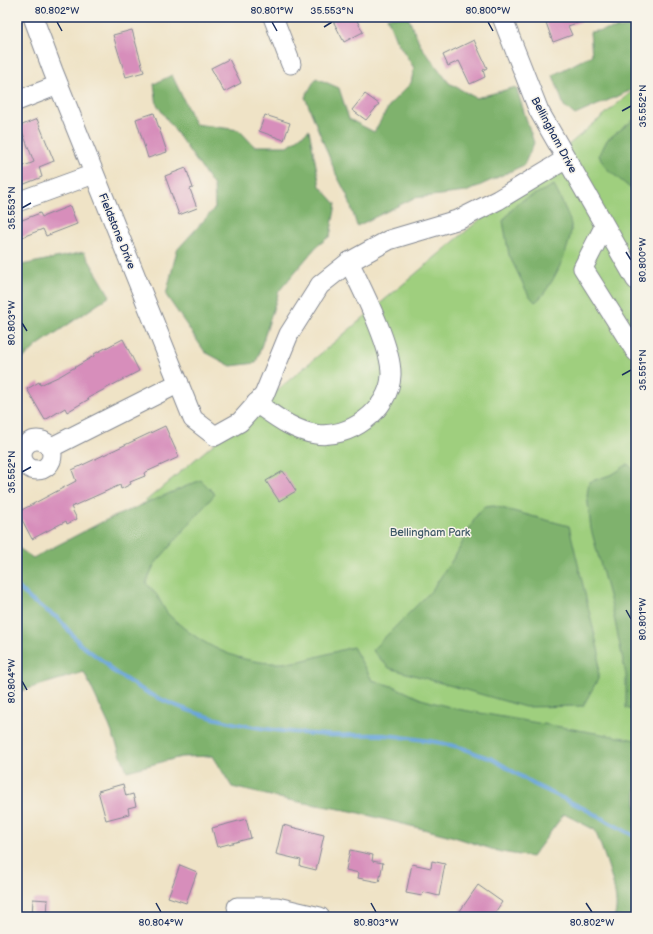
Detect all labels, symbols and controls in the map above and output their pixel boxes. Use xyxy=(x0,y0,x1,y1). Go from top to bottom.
text: 80.802°W xyxy=(35,5,79,17)
text: 80.801°W xyxy=(251,5,293,17)
text: 35.553°N xyxy=(310,5,354,17)
text: 80.800°W xyxy=(466,5,510,17)
text: 35.552°N xyxy=(637,85,649,128)
street label: Bellingham Drive xyxy=(528,95,580,176)
text: 35.553°N xyxy=(6,186,18,230)
street label: Fieldstone Drive xyxy=(96,191,138,271)
text: 80.800°W xyxy=(637,238,649,282)
text: 80.803°W xyxy=(6,300,18,346)
text: 35.551°N xyxy=(637,349,649,391)
text: 35.552°N xyxy=(6,451,18,494)
park label: Bellingham Park xyxy=(390,526,471,539)
text: 80.801°W xyxy=(637,598,649,640)
text: 80.804°W xyxy=(6,659,18,703)
text: 80.804°W xyxy=(139,917,183,929)
text: 80.803°W xyxy=(353,917,399,929)
text: 80.802°W xyxy=(570,917,614,929)

